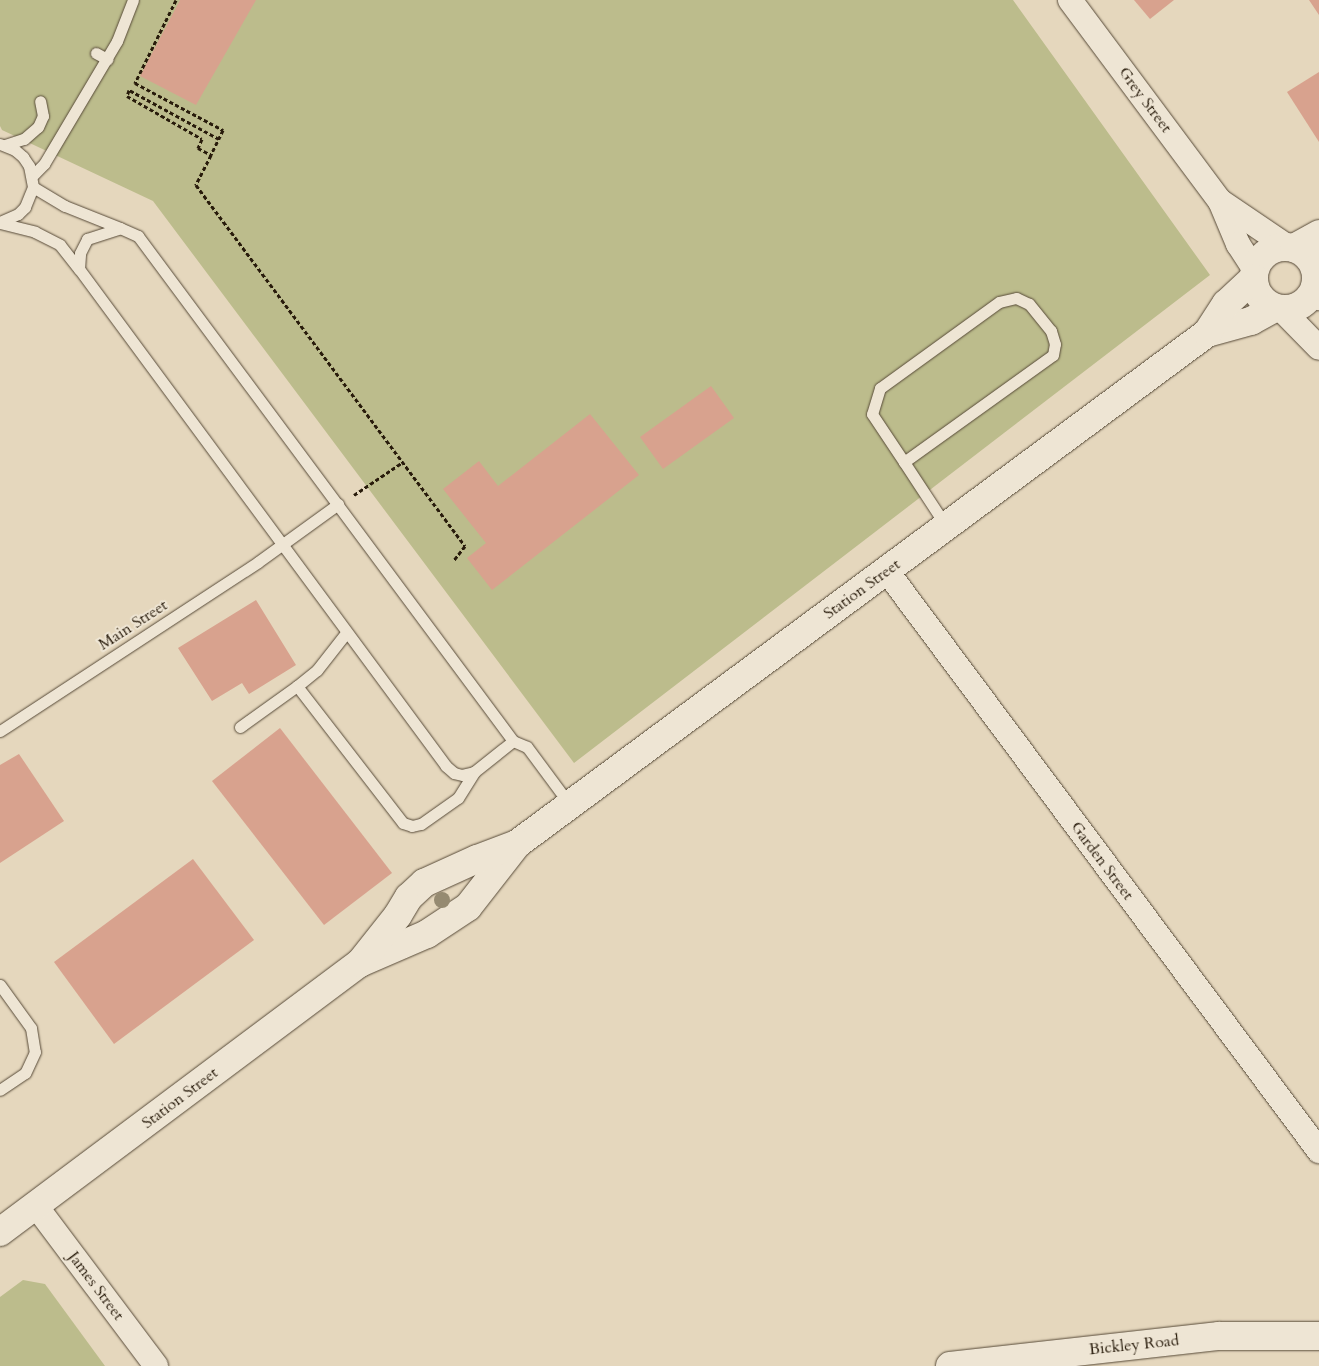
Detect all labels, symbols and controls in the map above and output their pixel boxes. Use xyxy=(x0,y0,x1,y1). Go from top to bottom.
street label: Grey Street xyxy=(1114,63,1176,137)
street label: Station Street xyxy=(820,555,904,623)
street label: Main Street xyxy=(95,596,171,654)
street label: Garden Street xyxy=(1066,818,1138,904)
street label: Station Street xyxy=(138,1063,222,1133)
street label: James Street xyxy=(64,1248,128,1324)
street label: Bickley Road xyxy=(1088,1331,1180,1359)

